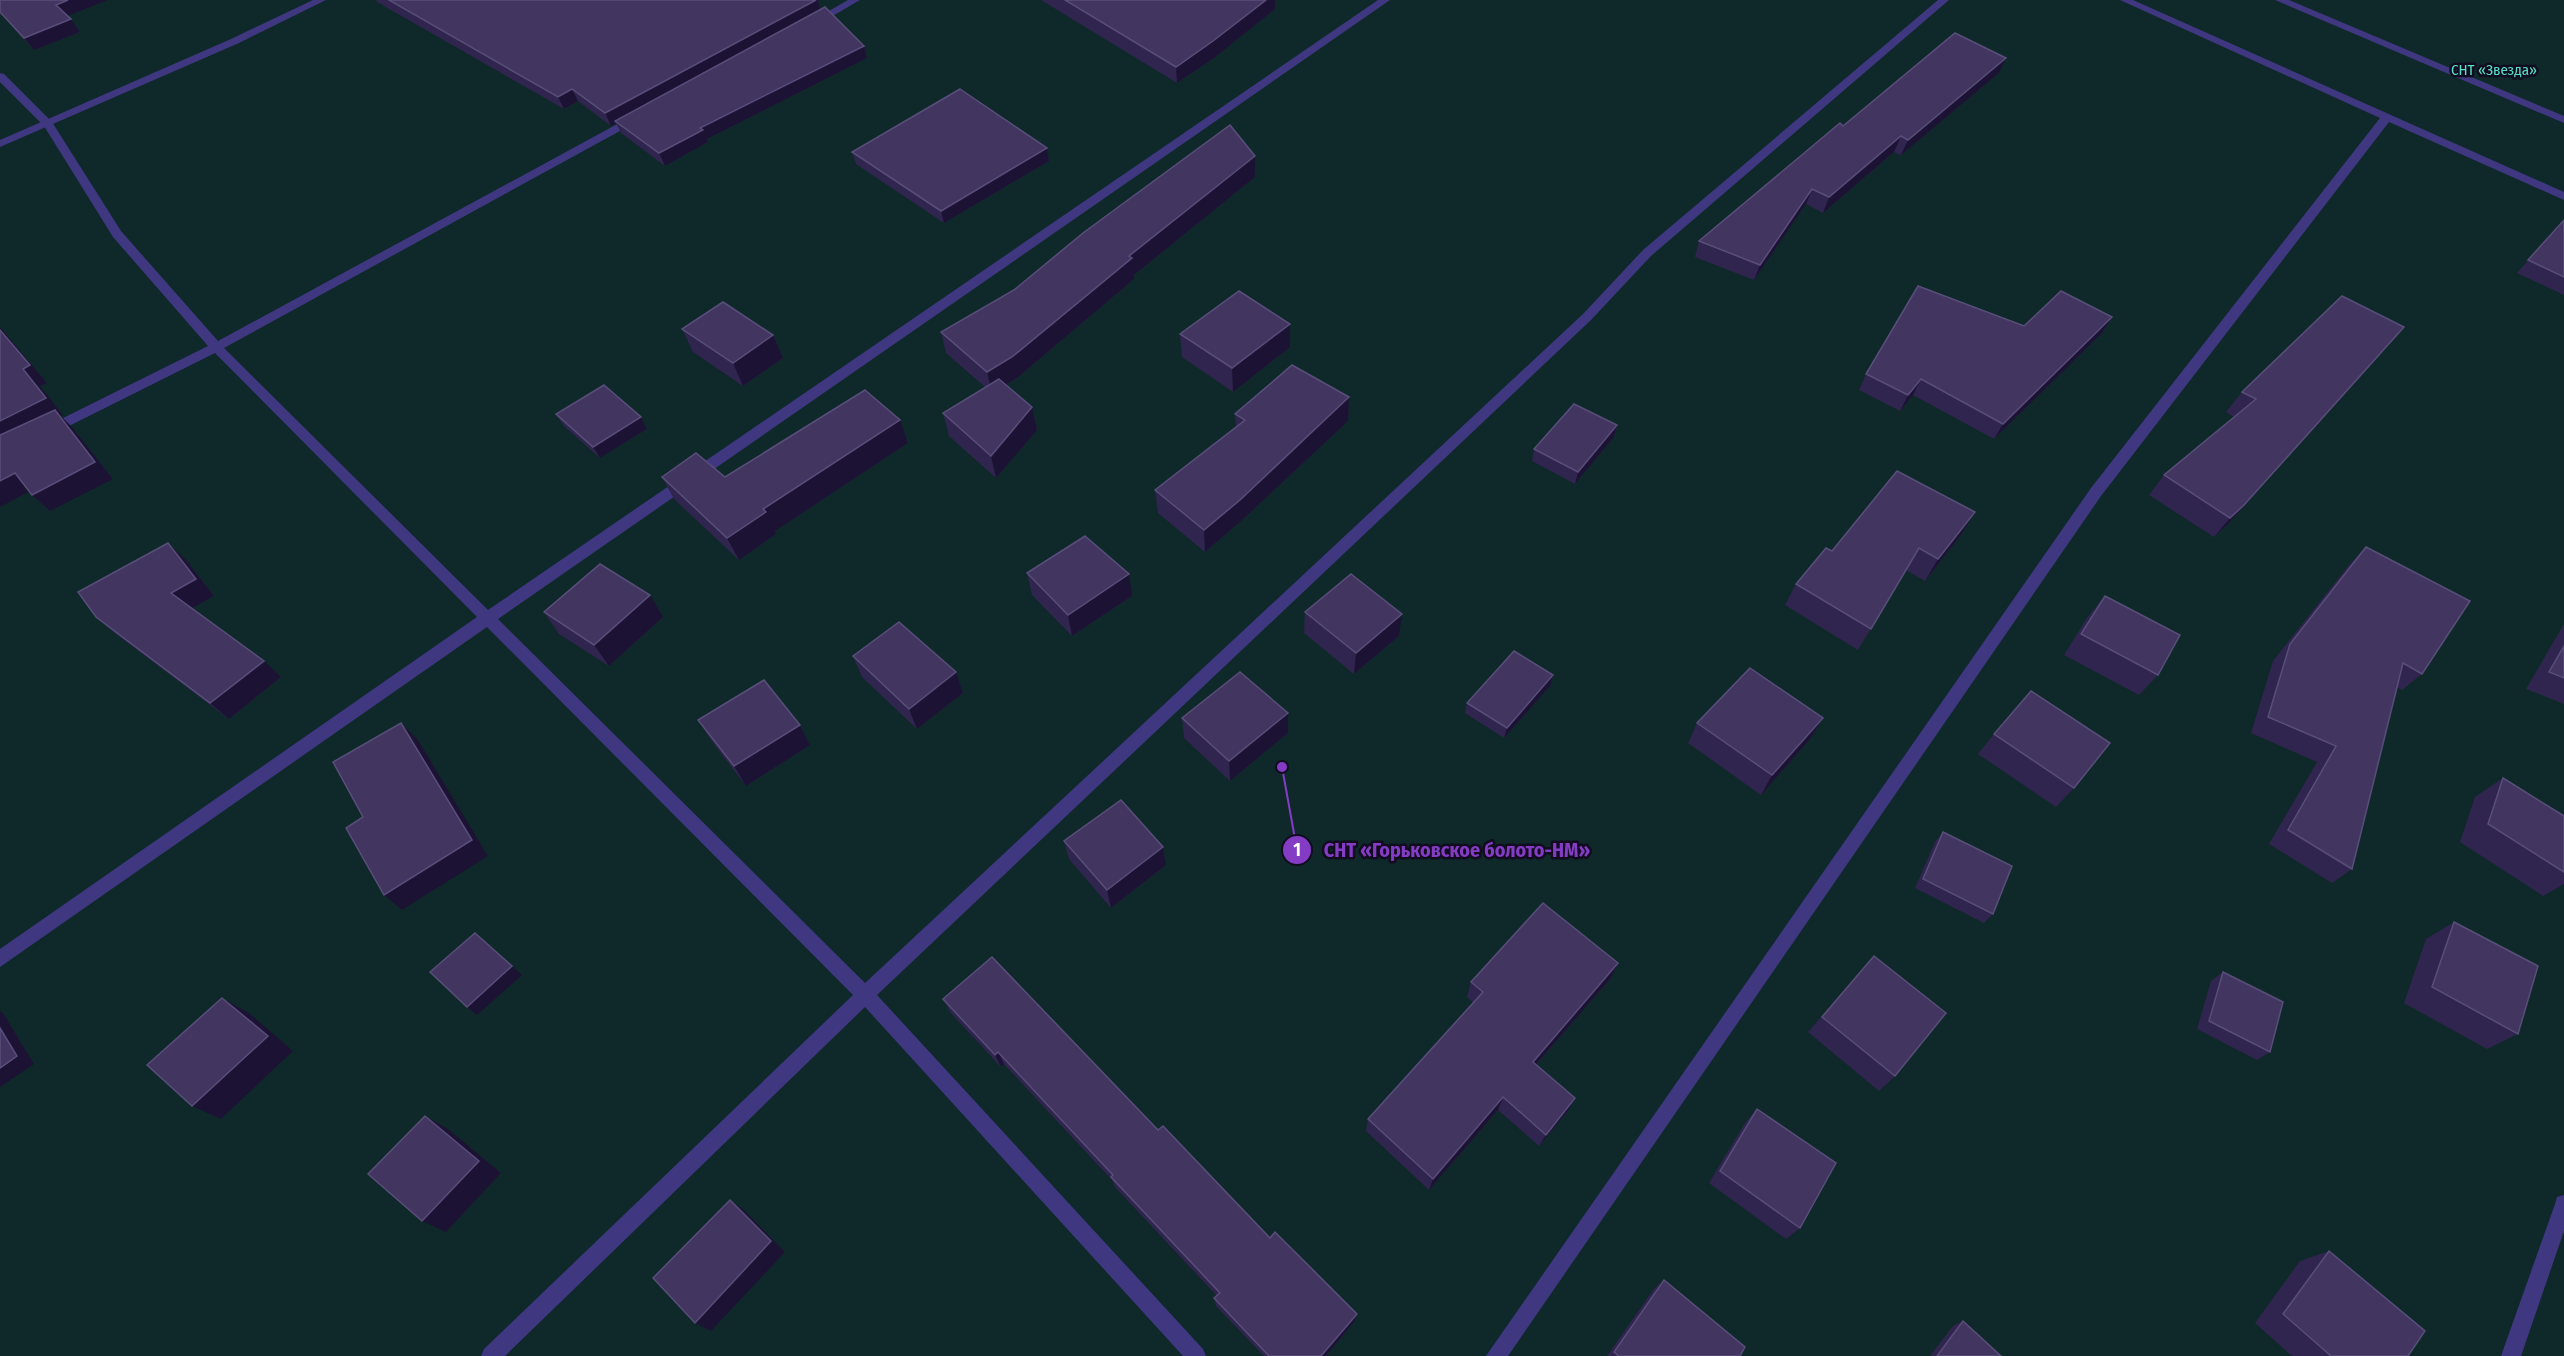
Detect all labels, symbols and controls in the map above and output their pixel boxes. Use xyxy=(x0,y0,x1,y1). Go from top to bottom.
park label: СНТ «Звезда» xyxy=(2451,61,2537,79)
callout: СНТ «Горьковское болото-НМ» xyxy=(1282,831,1602,869)
text: СНТ «Горьковское болото-НМ» xyxy=(1324,838,1590,862)
text: 1 xyxy=(1293,839,1301,861)

